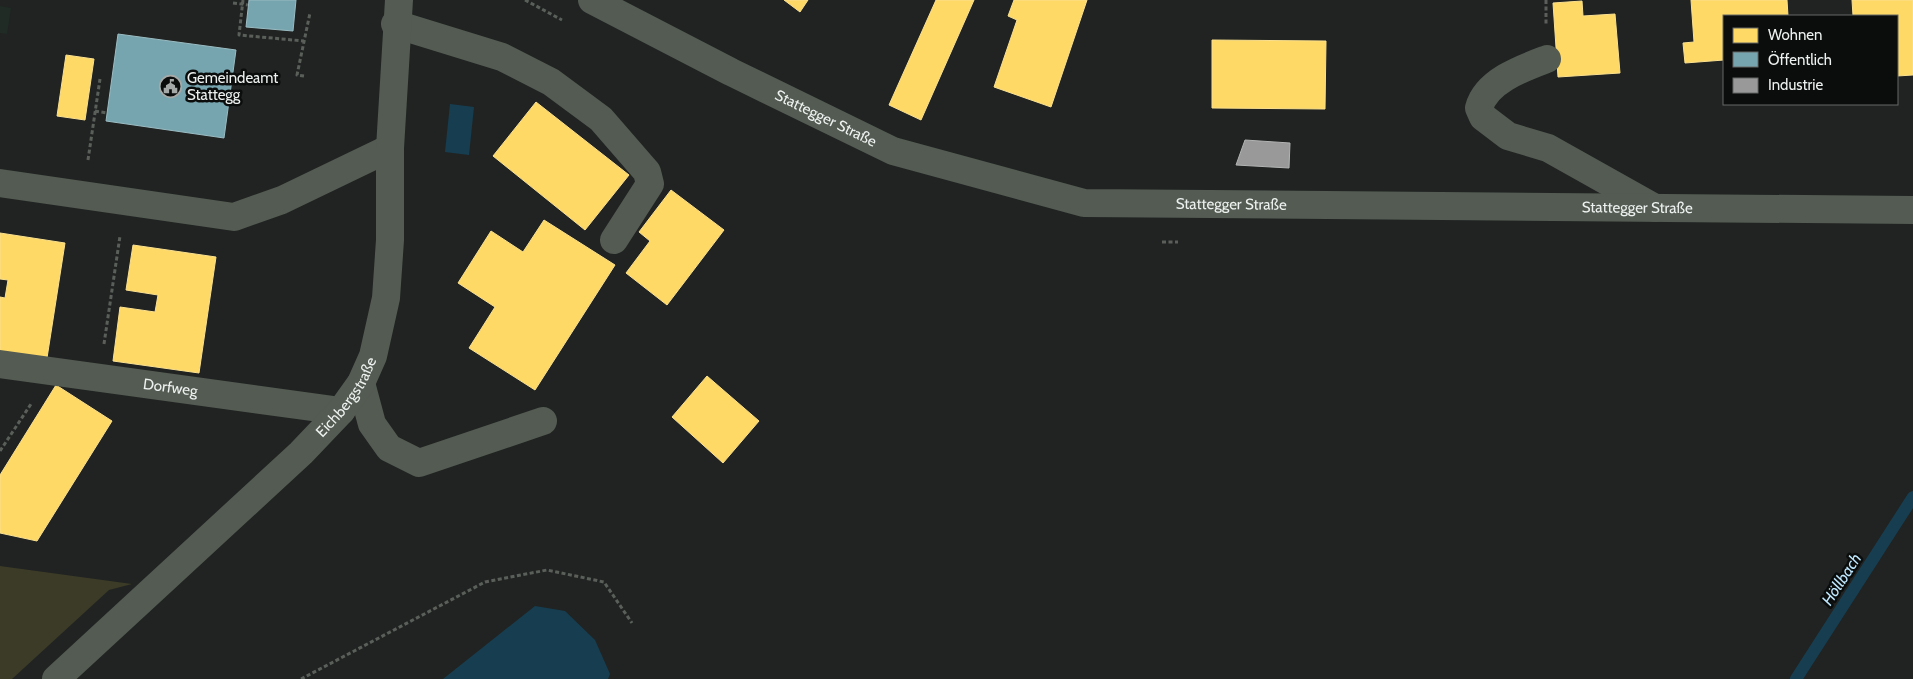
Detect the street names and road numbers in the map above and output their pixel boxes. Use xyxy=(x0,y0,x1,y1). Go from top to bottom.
street label: Stattegger Straße xyxy=(772,86,880,151)
street label: Stattegger Straße xyxy=(1176,195,1287,214)
street label: Stattegger Straße xyxy=(1582,198,1693,217)
street label: Eichbergstraße xyxy=(312,354,380,441)
street label: Dorfweg xyxy=(142,375,199,400)

